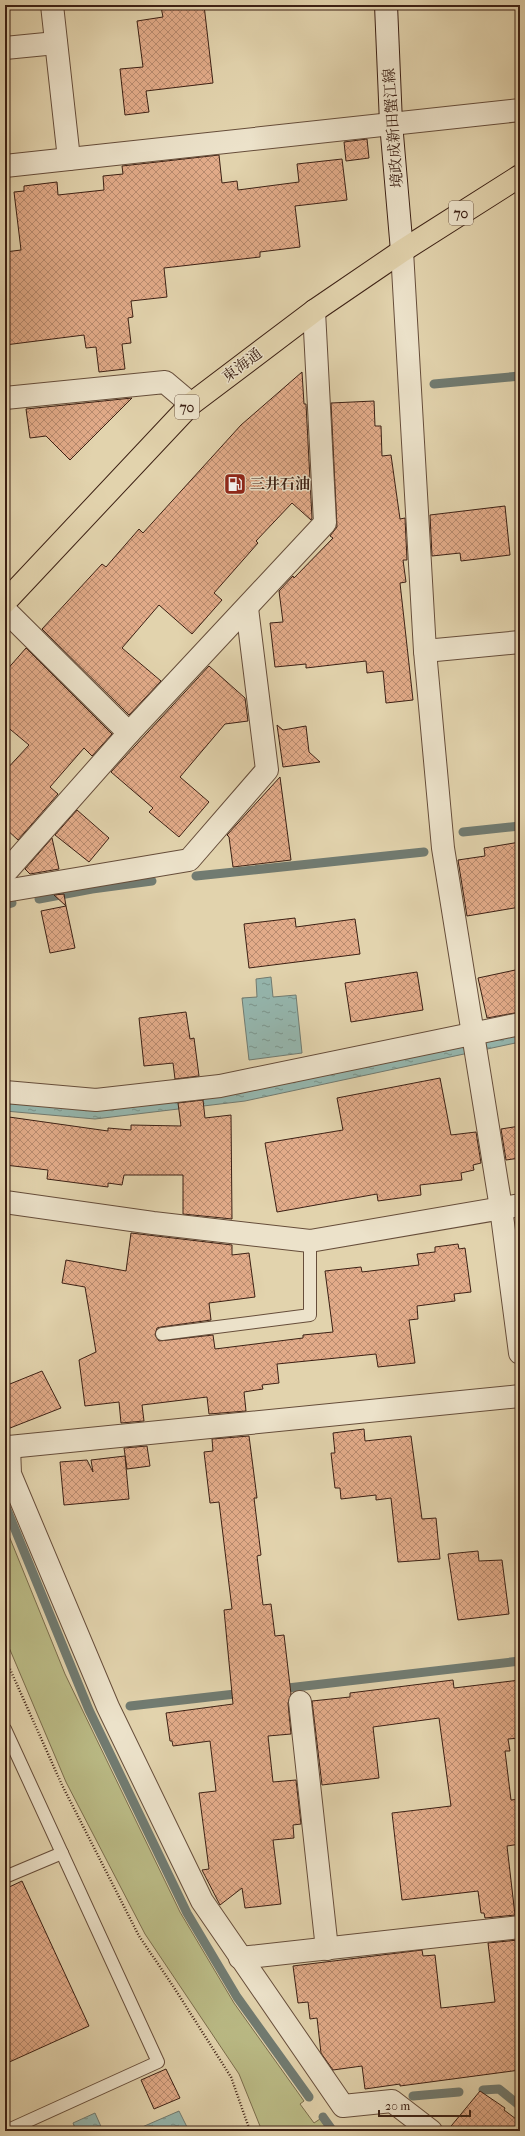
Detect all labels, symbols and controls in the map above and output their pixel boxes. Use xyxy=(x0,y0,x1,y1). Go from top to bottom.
street label: 境政成新田蟹江線 xyxy=(380,68,406,188)
road number: 70 xyxy=(449,201,473,225)
street label: 東海通 xyxy=(219,344,265,386)
road number: 70 xyxy=(175,395,199,419)
fuel station icon: 三井石油 xyxy=(222,471,248,497)
place label: 三井石油 xyxy=(250,475,310,493)
scale bar xyxy=(379,2092,470,2118)
text: 20 m xyxy=(385,2099,410,2113)

